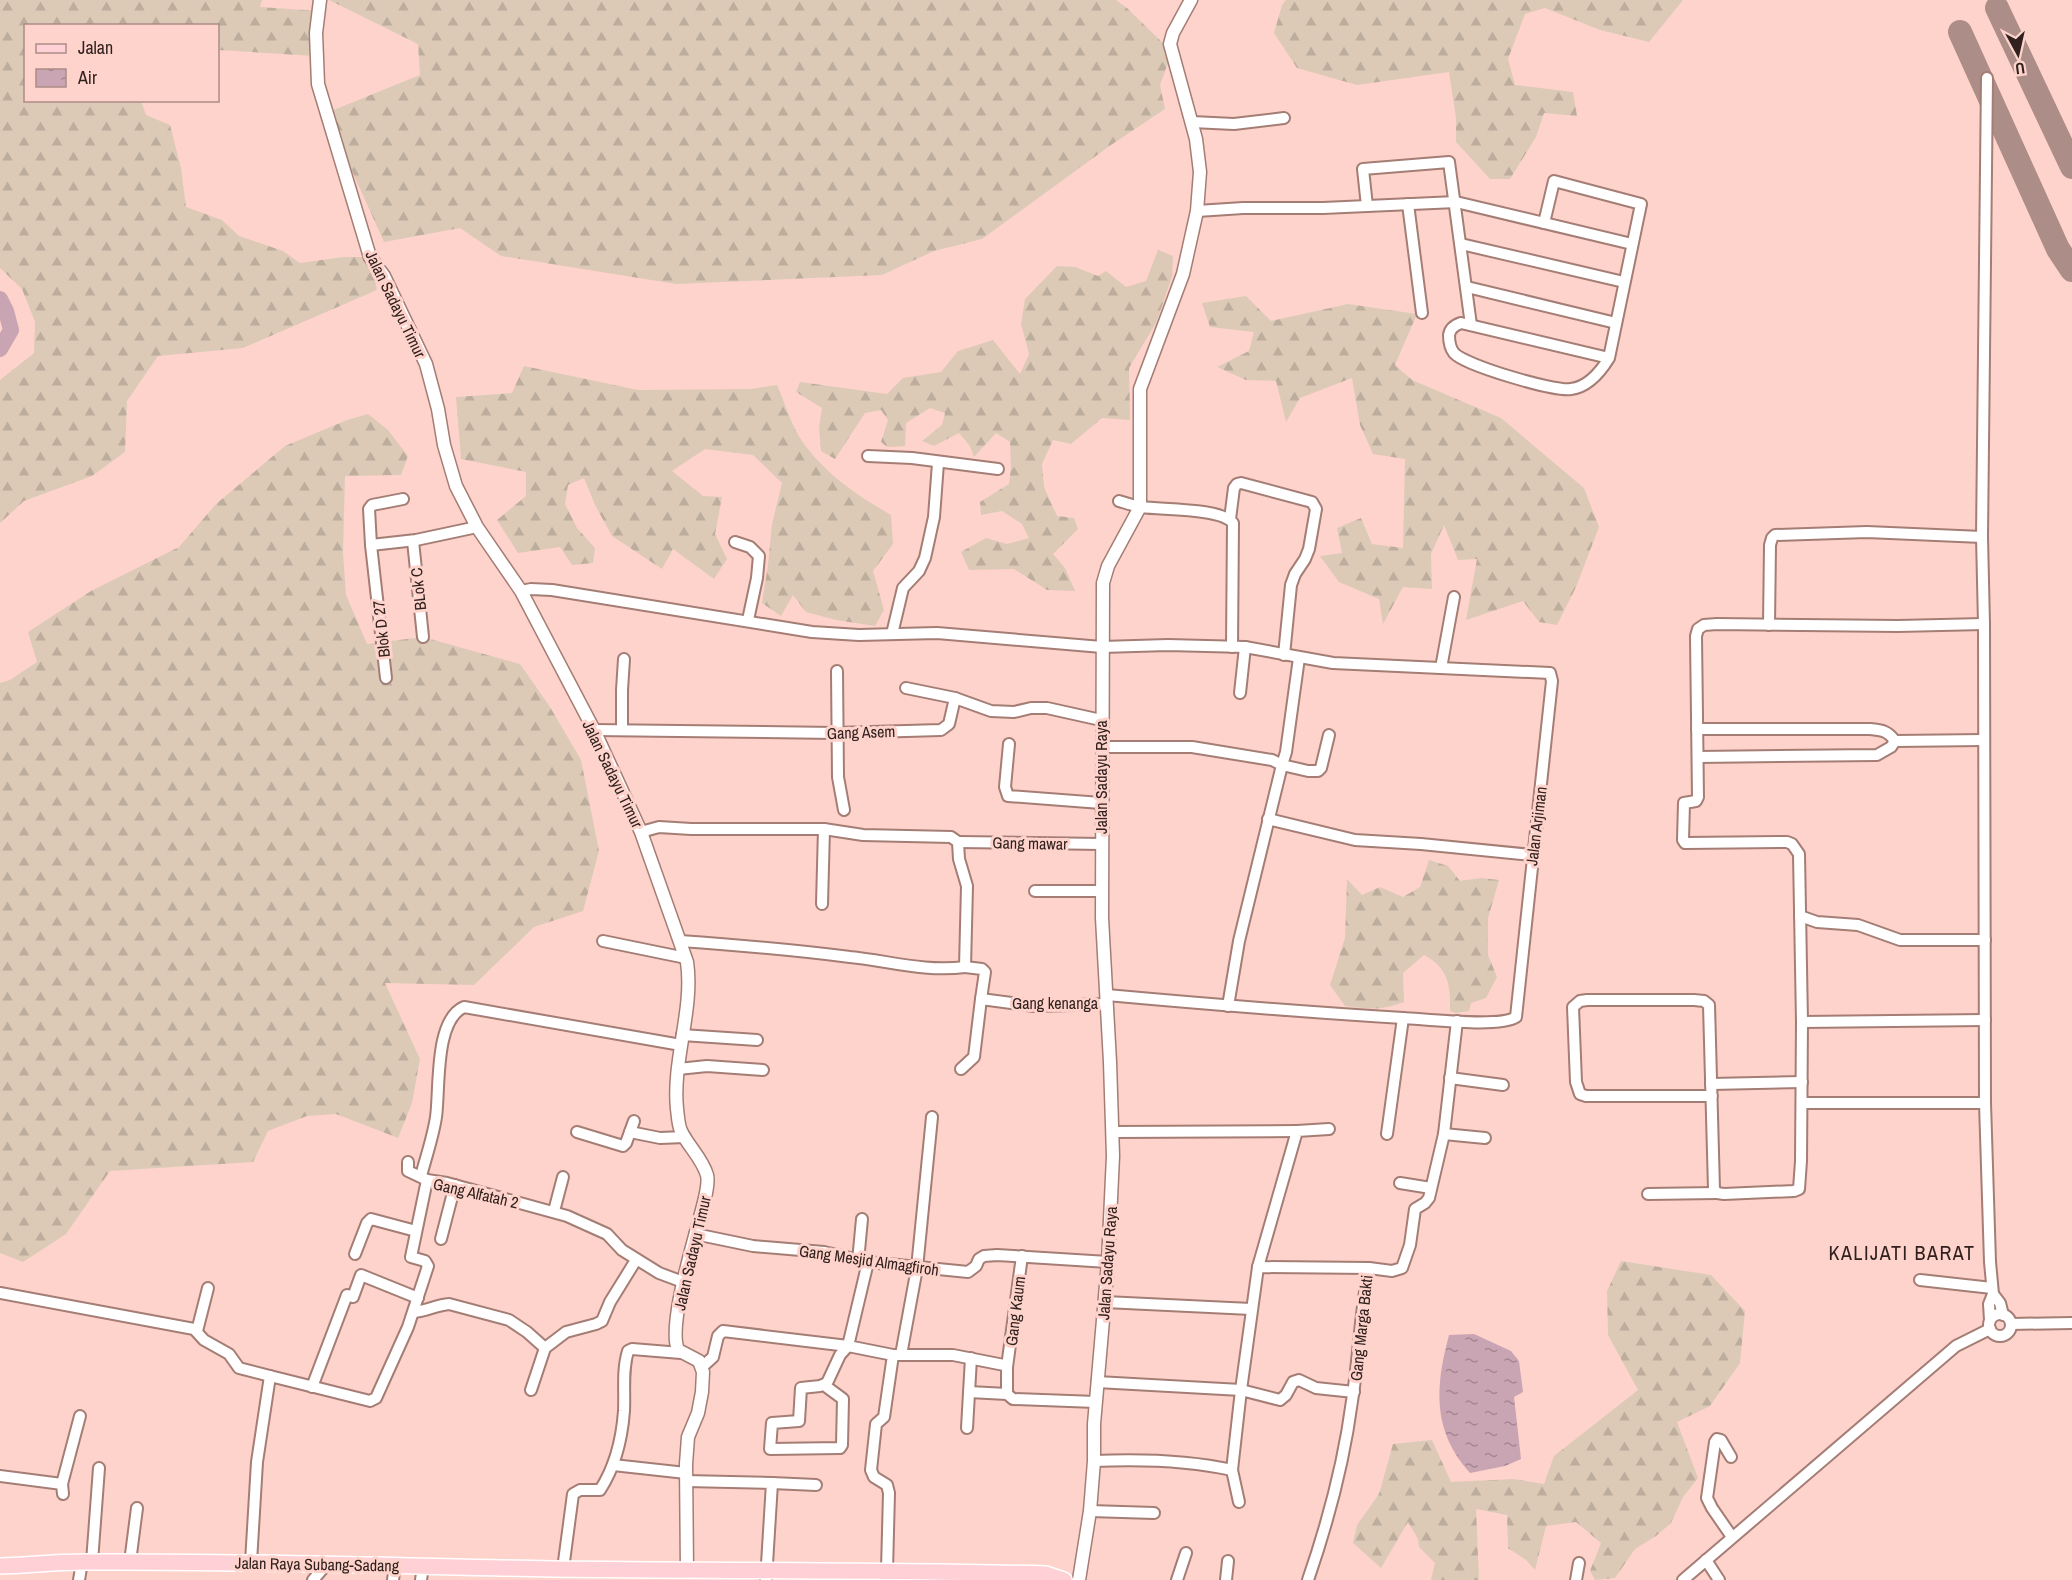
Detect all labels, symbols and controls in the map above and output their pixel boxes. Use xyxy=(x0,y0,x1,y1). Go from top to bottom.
legend xyxy=(24,24,219,102)
north arrow xyxy=(1988,24,2048,84)
text: Jalan xyxy=(78,35,113,60)
text: U xyxy=(2014,57,2026,80)
text: Air xyxy=(77,65,97,90)
street label: Jalan Sadayu Timur xyxy=(360,247,432,362)
street label: BLok C xyxy=(405,566,431,612)
street label: Blok D 27 xyxy=(367,600,395,658)
street label: Jalan Sadayu Timur xyxy=(577,717,649,832)
street label: Jalan Sadayu Raya xyxy=(1090,719,1112,834)
street label: Gang Asem xyxy=(826,720,896,744)
street label: Jalan Arjiman xyxy=(1520,785,1552,867)
street label: Gang mawar xyxy=(992,831,1068,855)
street label: Gang kenanga xyxy=(1012,992,1099,1014)
street label: Gang Alfatah 2 xyxy=(431,1173,521,1213)
street label: Jalan Sadayu Timur xyxy=(668,1193,716,1312)
street label: Jalan Sadayu Raya xyxy=(1092,1205,1122,1321)
street label: Gang Mesjid Almagfiroh xyxy=(798,1239,940,1281)
district label: KALIJATI BARAT xyxy=(1828,1239,1976,1266)
street label: Gang Marga Bakti xyxy=(1344,1274,1378,1382)
street label: Gang Kaum xyxy=(1000,1275,1030,1347)
street label: Jalan Raya Subang-Sadang xyxy=(235,1552,400,1576)

